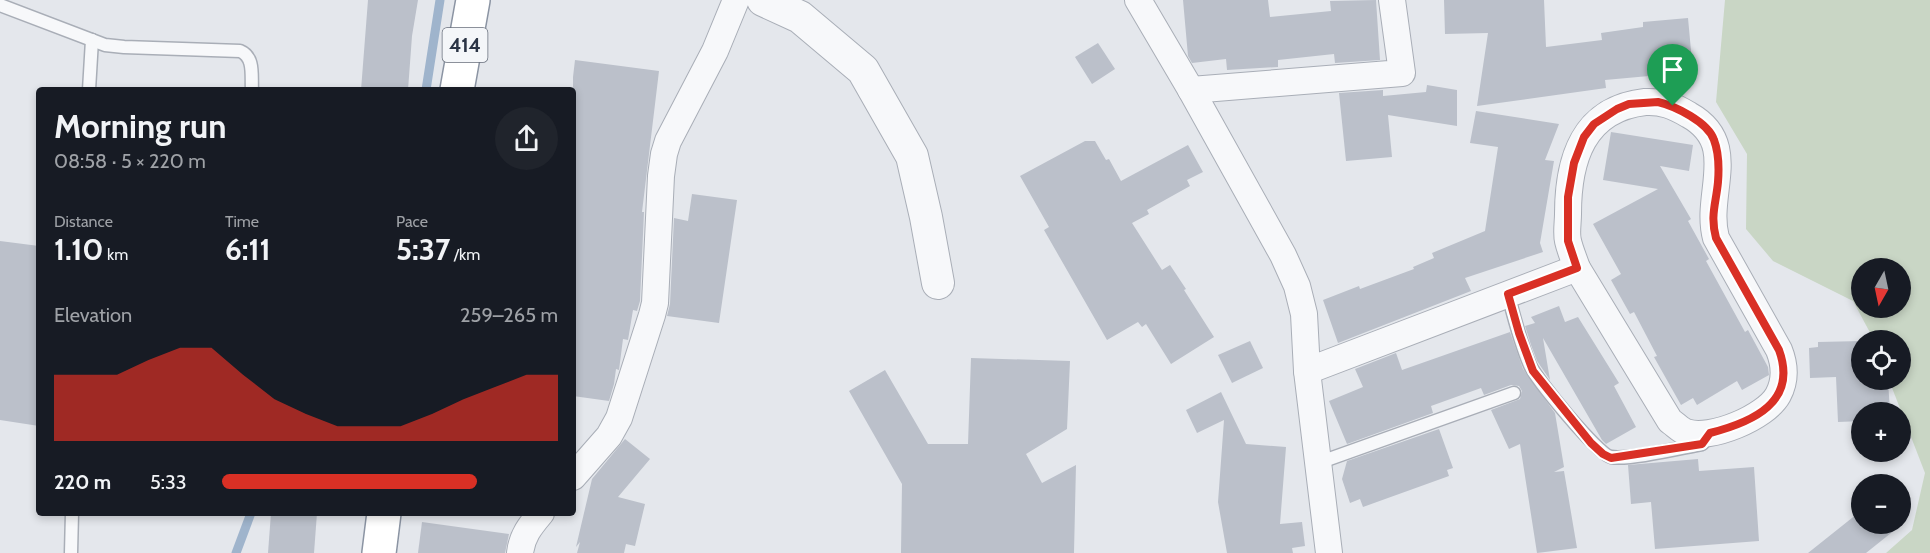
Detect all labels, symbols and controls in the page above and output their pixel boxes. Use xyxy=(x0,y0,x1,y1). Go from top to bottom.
road number: 414 xyxy=(442,28,488,62)
pin xyxy=(1647,44,1698,106)
icon: arrive xyxy=(1656,53,1689,86)
text: Morning run xyxy=(54,106,226,146)
button: share xyxy=(495,107,558,170)
text: 08:58 · 5 × 220 m xyxy=(54,149,206,173)
text: Distance xyxy=(54,212,113,231)
text: Time xyxy=(225,212,259,231)
text: Pace xyxy=(396,212,428,231)
text: 1.10 xyxy=(54,231,103,268)
text: 6:11 xyxy=(225,231,271,268)
text: 5:37 xyxy=(396,231,450,268)
text: km xyxy=(103,245,128,264)
text: /km xyxy=(450,245,480,264)
north arrow xyxy=(1851,258,1911,318)
map controls xyxy=(1851,258,1911,534)
text: Elevation xyxy=(54,303,132,327)
text: 259–265 m xyxy=(460,303,558,327)
button: locate xyxy=(1851,330,1911,390)
button: + xyxy=(1851,402,1911,462)
text: 220 m xyxy=(54,470,111,494)
text: 5:33 xyxy=(150,470,187,494)
button: − xyxy=(1851,474,1911,534)

